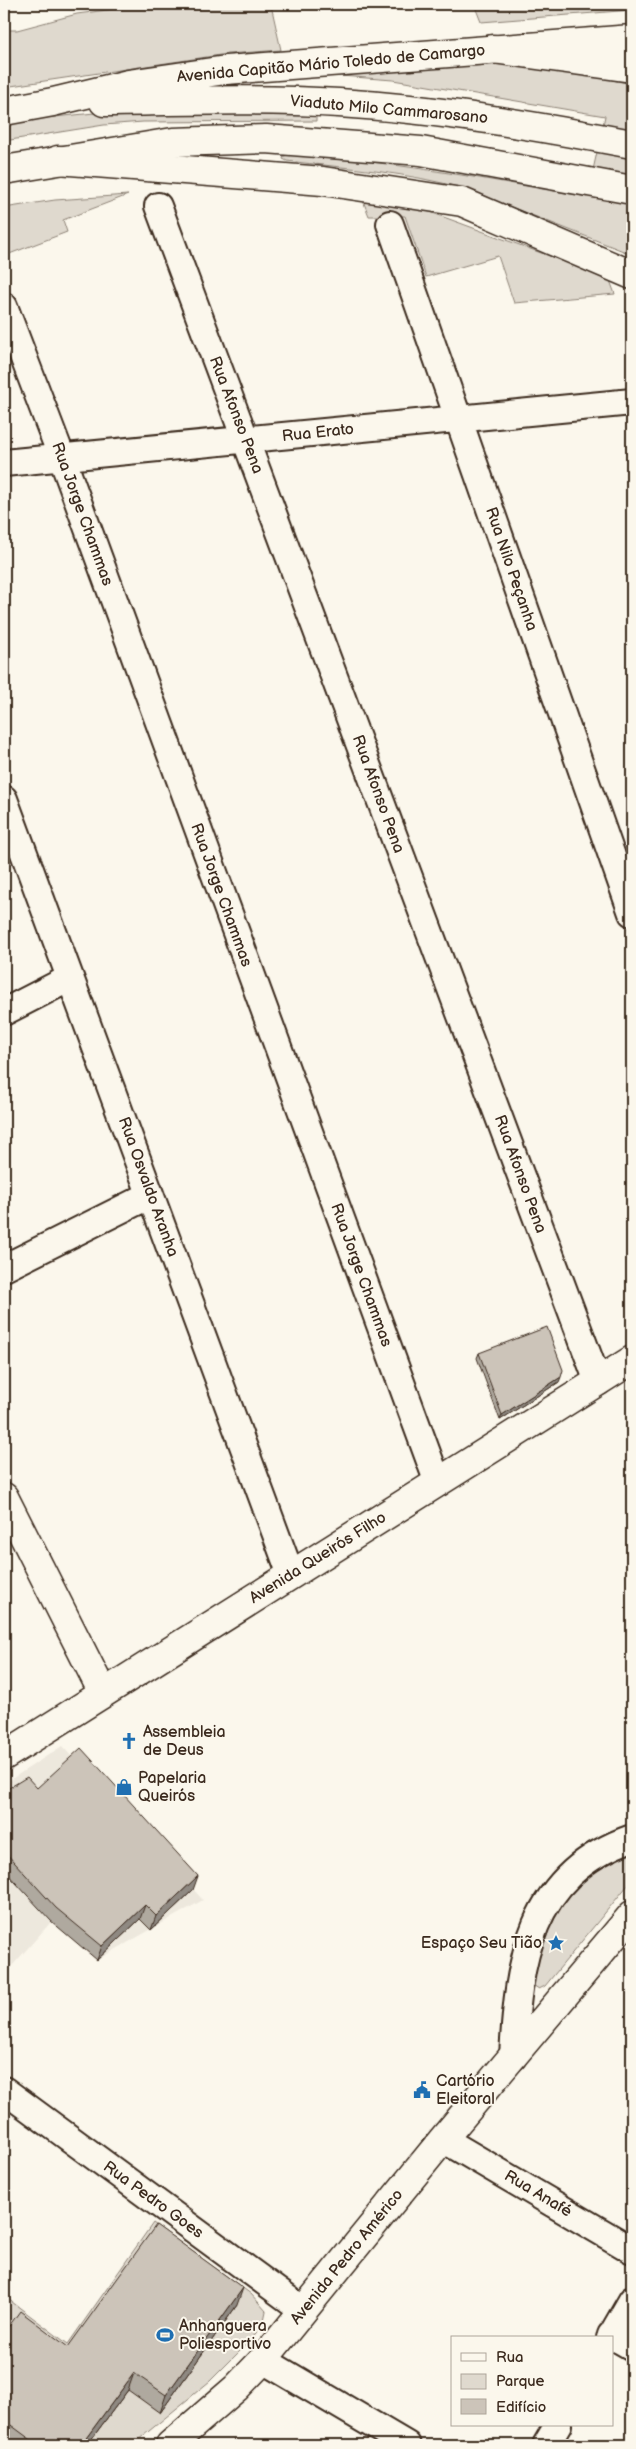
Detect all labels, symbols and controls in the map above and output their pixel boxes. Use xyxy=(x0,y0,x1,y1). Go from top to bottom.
street label: Avenida Capitão Mário Toledo de Camargo xyxy=(176,41,486,87)
street label: Viaduto Milo Cammarosano xyxy=(289,92,489,128)
street label: Rua Afonso Pena xyxy=(205,354,267,476)
street label: Rua Erato xyxy=(281,420,355,446)
street label: Rua Jorge Chammas xyxy=(47,440,117,588)
street label: Rua Nilo Peçanha xyxy=(481,505,541,633)
street label: Rua Afonso Pena xyxy=(348,732,408,856)
street label: Rua Jorge Chammas xyxy=(186,821,256,969)
street label: Rua Afonso Pena xyxy=(490,1112,550,1236)
street label: Rua Osvaldo Aranha xyxy=(114,1114,182,1260)
street label: Rua Jorge Chammas xyxy=(326,1201,396,1349)
street label: Avenida Queirós Filho xyxy=(246,1508,390,1608)
place label: Assembleia de Deus xyxy=(143,1723,226,1760)
church icon: Assembleia de Deus xyxy=(119,1731,139,1751)
place label: Papelaria Queirós xyxy=(138,1769,206,1806)
shop icon: Papelaria Queirós xyxy=(114,1777,134,1797)
place icon: Espaço Seu Tião xyxy=(546,1933,566,1953)
place label: Espaço Seu Tião xyxy=(421,1934,542,1953)
place label: Cartório Eleitoral xyxy=(436,2072,495,2109)
public building icon: Cartório Eleitoral xyxy=(412,2080,432,2100)
street label: Rua Pedro Goes xyxy=(99,2157,207,2243)
street label: Rua Anafé xyxy=(501,2166,576,2222)
street label: Avenida Pedro Américo xyxy=(287,2186,407,2328)
place label: Anhanguera Poliesportivo xyxy=(179,2317,271,2354)
sports icon: Anhanguera Poliesportivo xyxy=(155,2325,175,2345)
legend xyxy=(451,2336,614,2426)
text: Rua xyxy=(496,2348,524,2367)
text: Parque xyxy=(496,2372,545,2391)
text: Edifício xyxy=(496,2398,546,2417)

